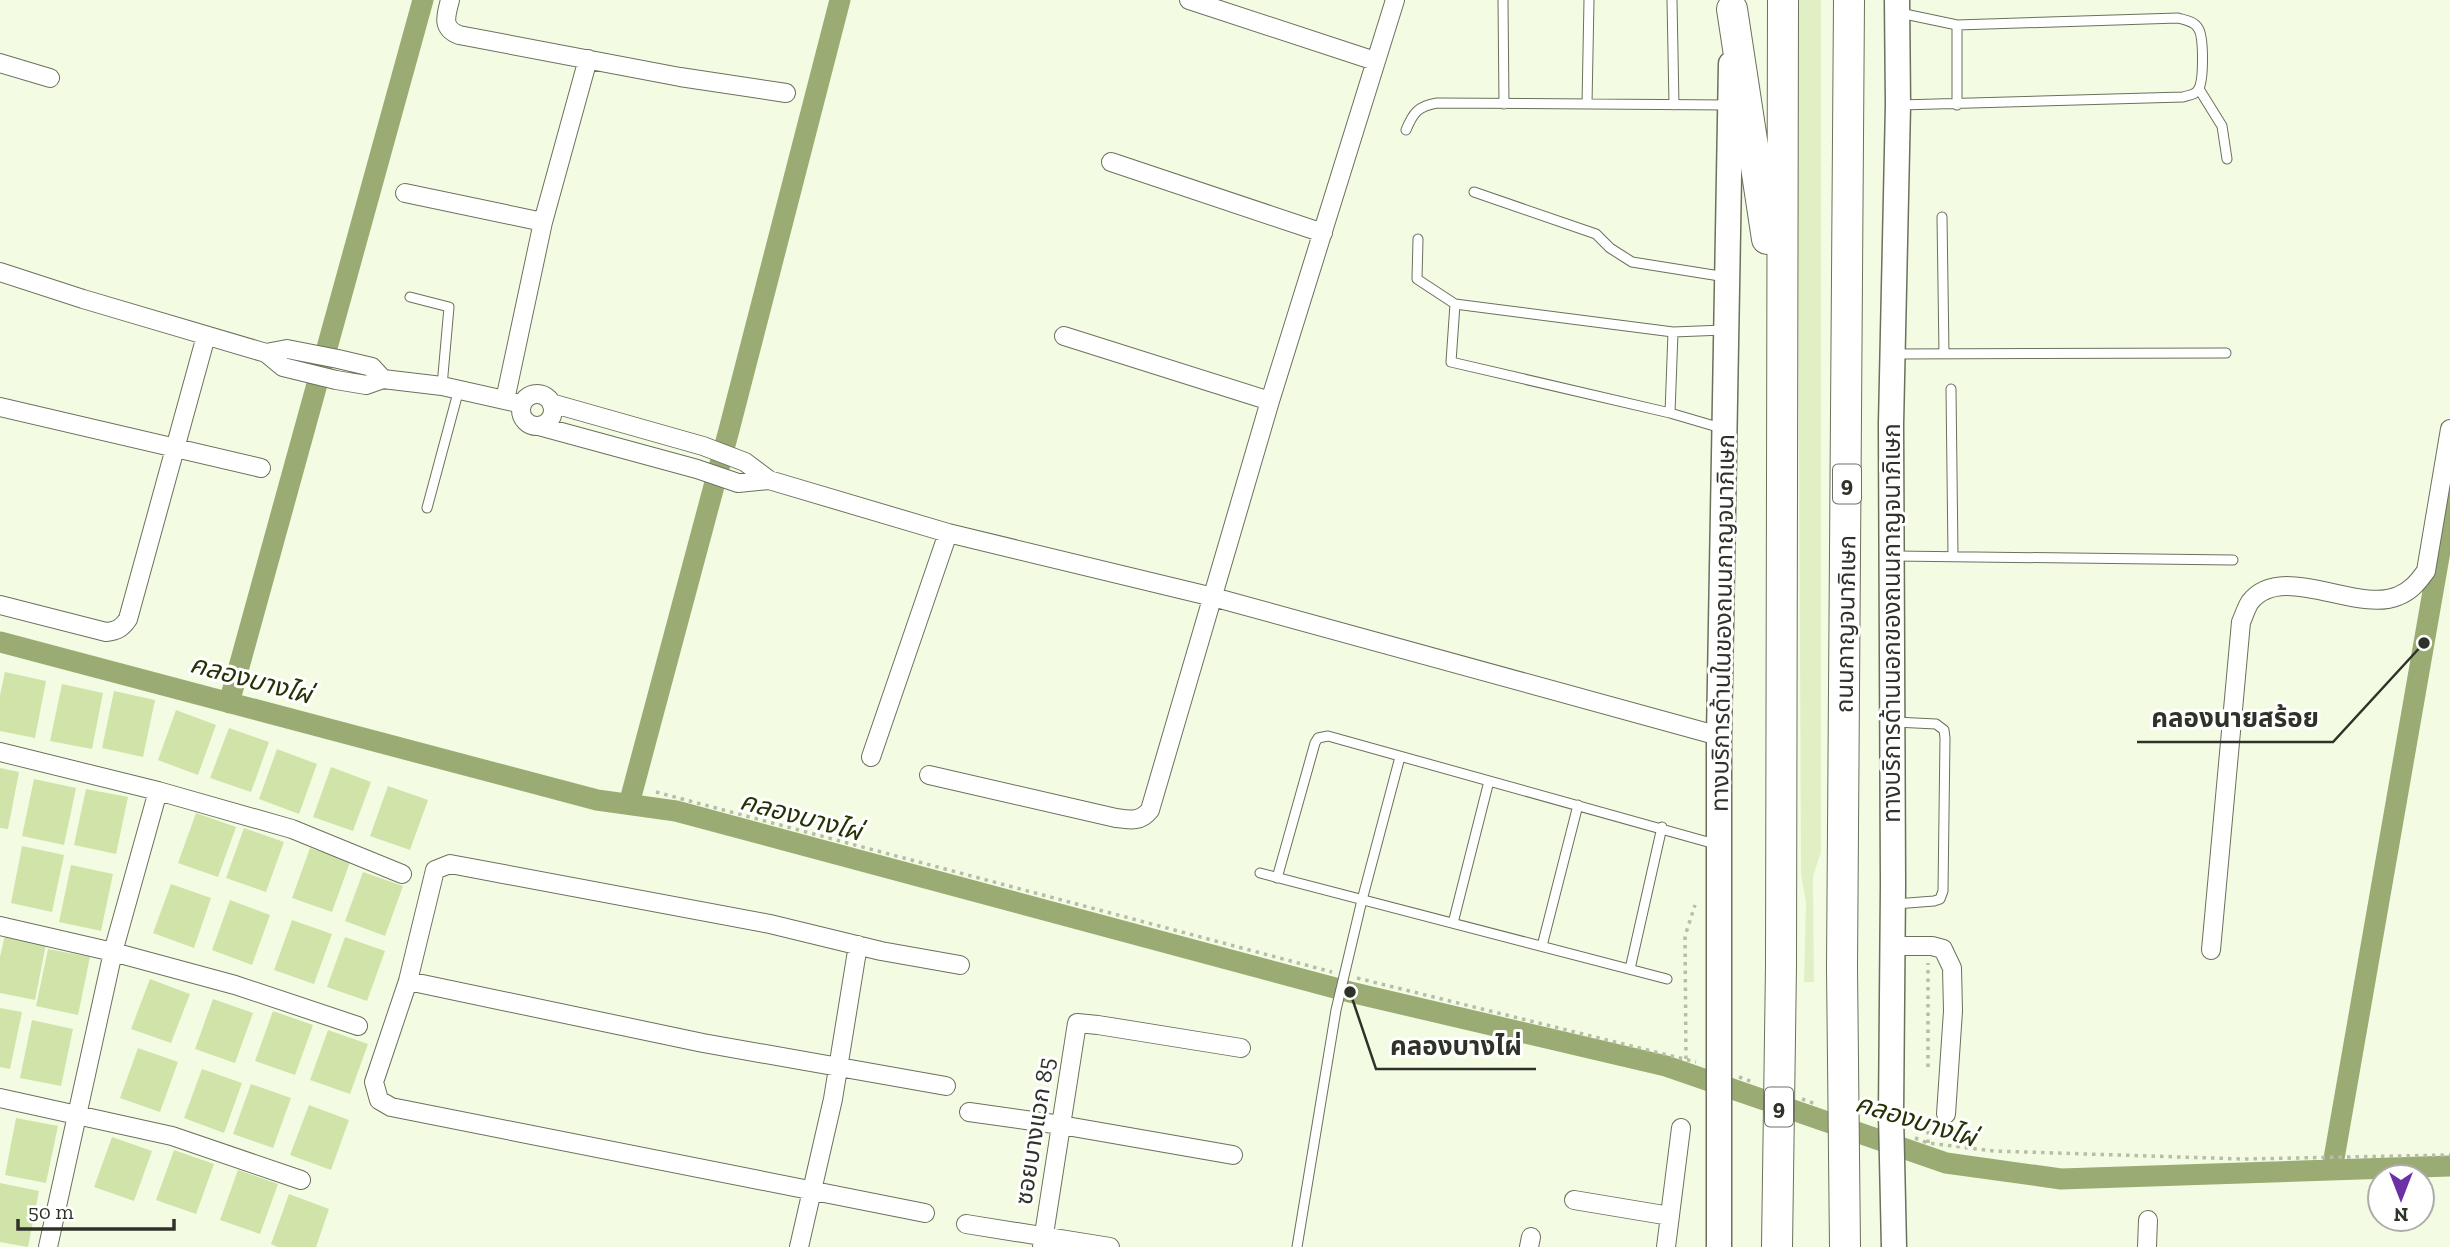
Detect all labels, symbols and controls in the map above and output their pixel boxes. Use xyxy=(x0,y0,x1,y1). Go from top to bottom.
street label: ทางบริการด้านนอกของถนนกาญจนาภิเษก xyxy=(1877,423,1906,823)
street label: ทางบริการด้านในของถนนกาญจนาภิเษก xyxy=(1705,434,1740,812)
road number: 9 xyxy=(1833,464,1861,504)
street label: ถนนกาญจนาภิเษก xyxy=(1829,535,1862,713)
water label: คลองบางไผ่ xyxy=(187,647,319,712)
callout: คลองนายสร้อย xyxy=(2137,695,2333,742)
text: คลองนายสร้อย xyxy=(2151,702,2319,734)
water label: คลองบางไผ่ xyxy=(737,784,869,849)
callout: คลองบางไผ่ xyxy=(1376,1022,1536,1069)
text: คลองบางไผ่ xyxy=(1390,1030,1522,1062)
street label: ซอยบางแวก 85 xyxy=(1009,1055,1060,1207)
water label: คลองบางไผ่ xyxy=(1852,1086,1984,1155)
road number: 9 xyxy=(1765,1088,1793,1126)
north arrow xyxy=(2366,1163,2436,1233)
scale bar xyxy=(18,1188,173,1232)
text: 50 m xyxy=(28,1199,74,1224)
text: N xyxy=(2394,1203,2408,1226)

